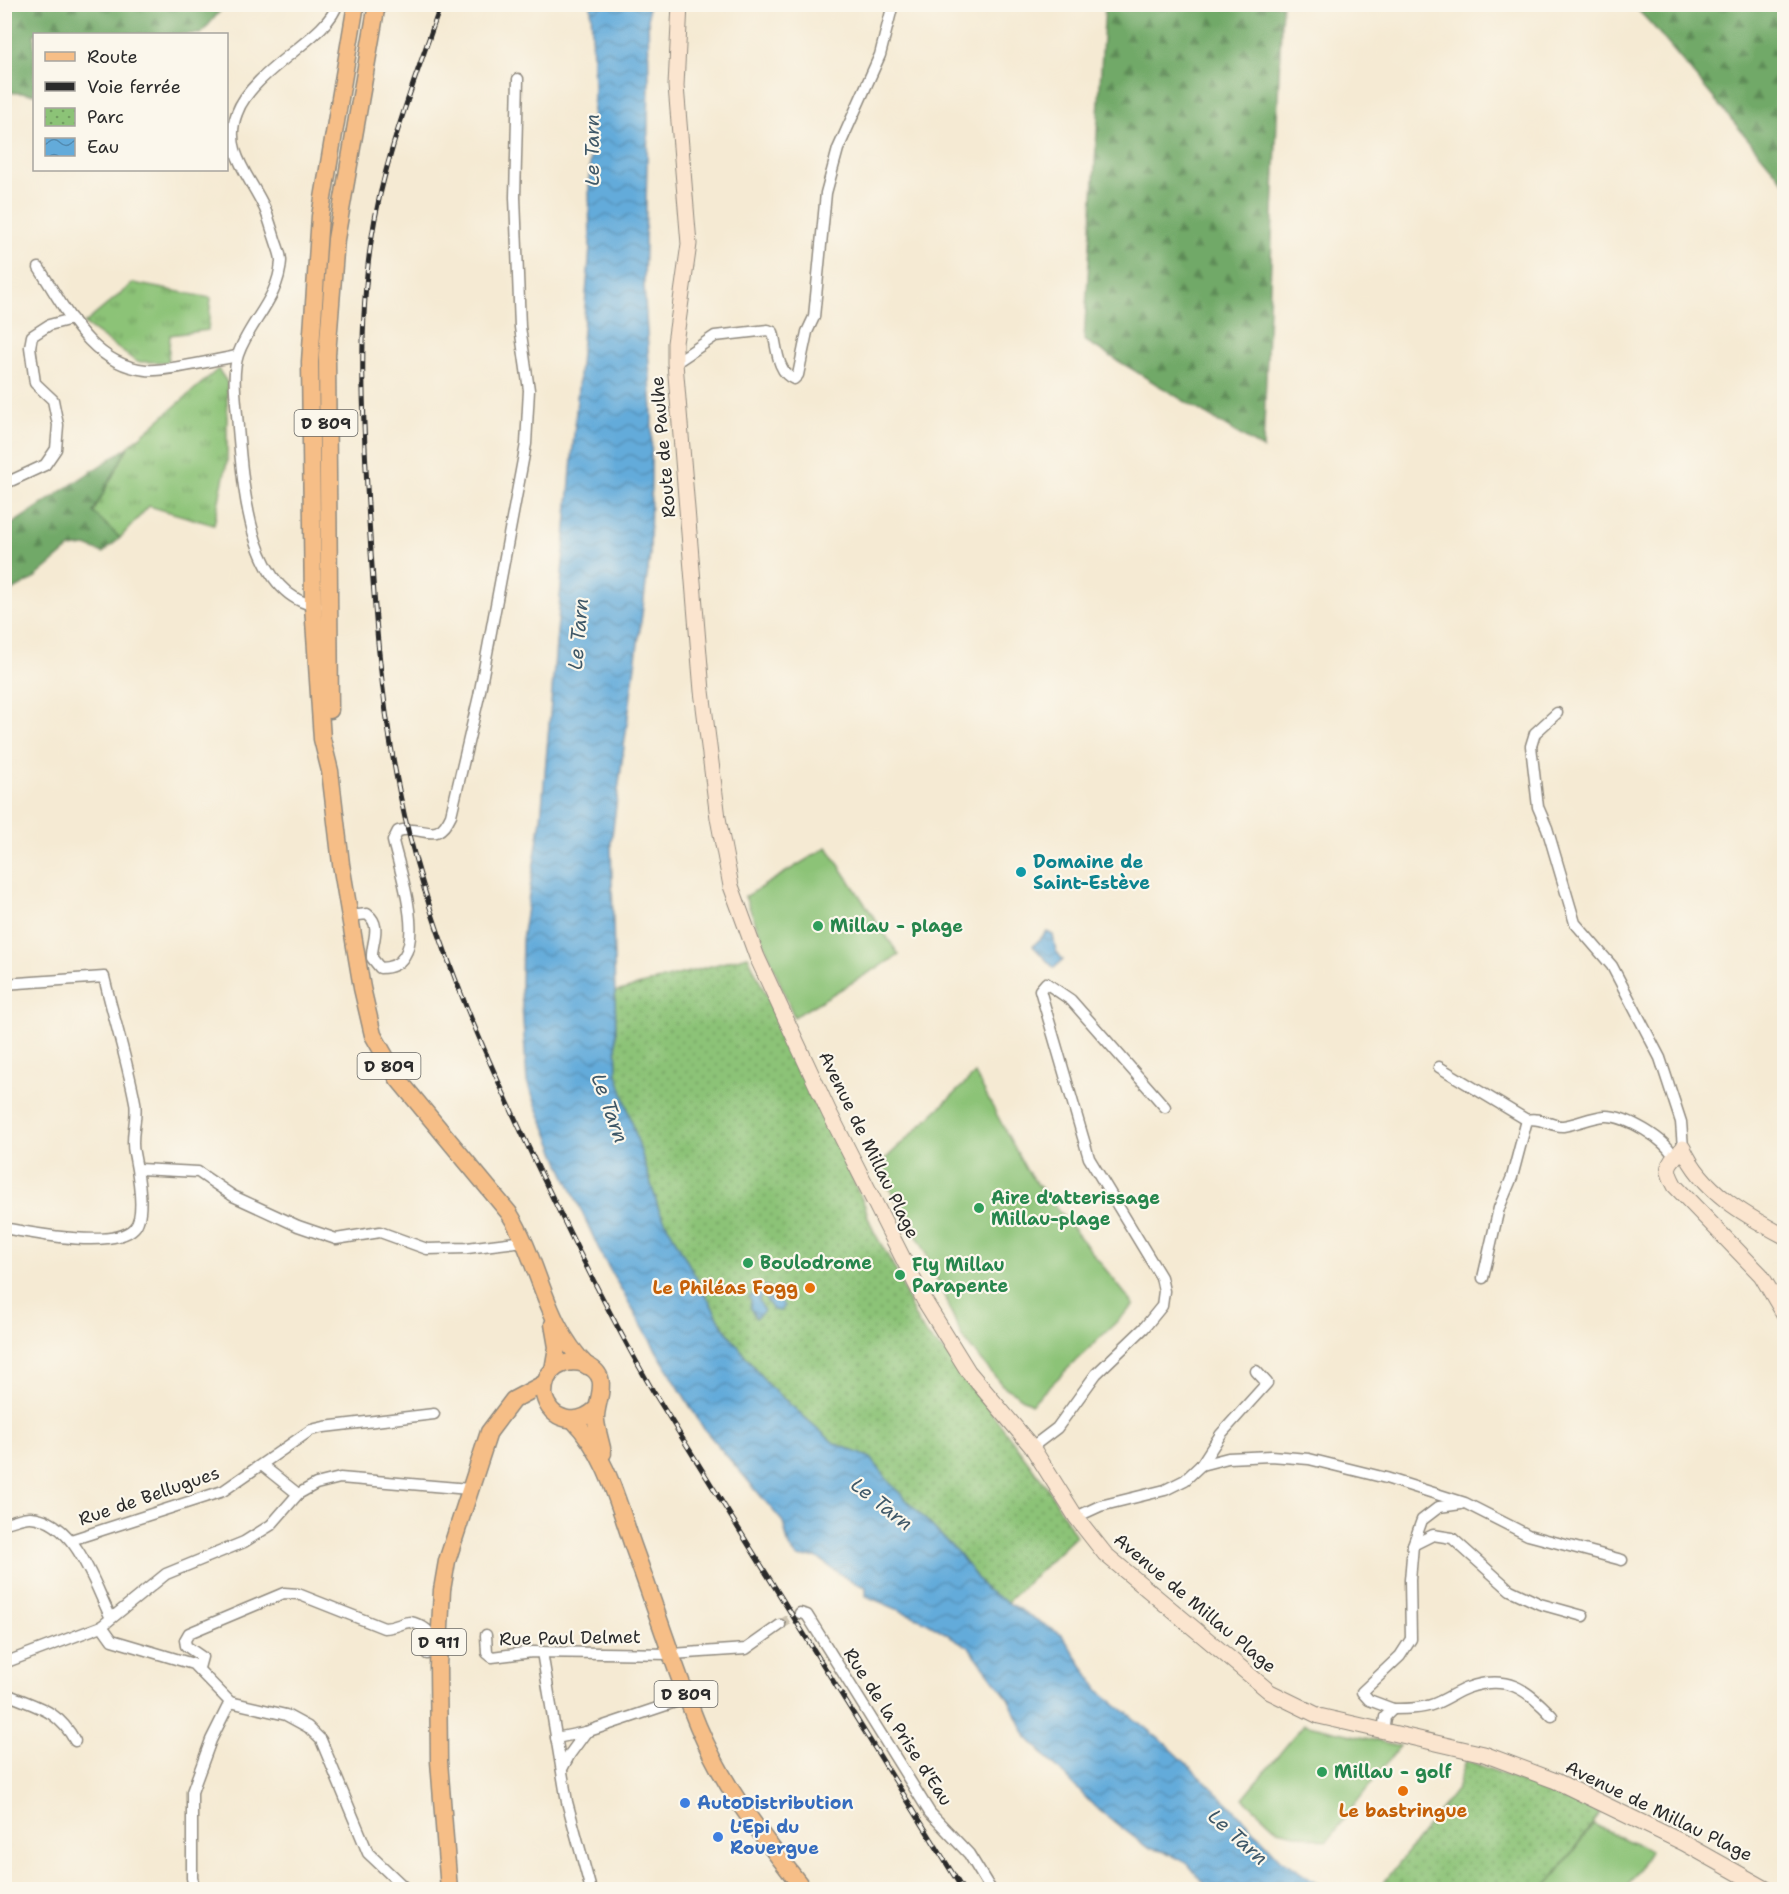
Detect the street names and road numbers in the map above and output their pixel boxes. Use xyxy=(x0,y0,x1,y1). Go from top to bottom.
street label: Route de Paulhe xyxy=(645,375,681,519)
road number: D 809 xyxy=(294,410,358,436)
street label: Avenue de Millau Plage xyxy=(813,1047,925,1243)
road number: D 809 xyxy=(358,1053,420,1079)
street label: Rue de Bellugues xyxy=(75,1461,223,1531)
street label: Avenue de Millau Plage xyxy=(1109,1528,1281,1678)
street label: Rue Paul Delmet xyxy=(499,1625,641,1651)
road number: D 911 xyxy=(412,1629,466,1655)
street label: Rue de la Prise d'Eau xyxy=(838,1643,958,1811)
road number: D 809 xyxy=(654,1681,718,1707)
street label: Avenue de Millau Plage xyxy=(1561,1755,1757,1867)

